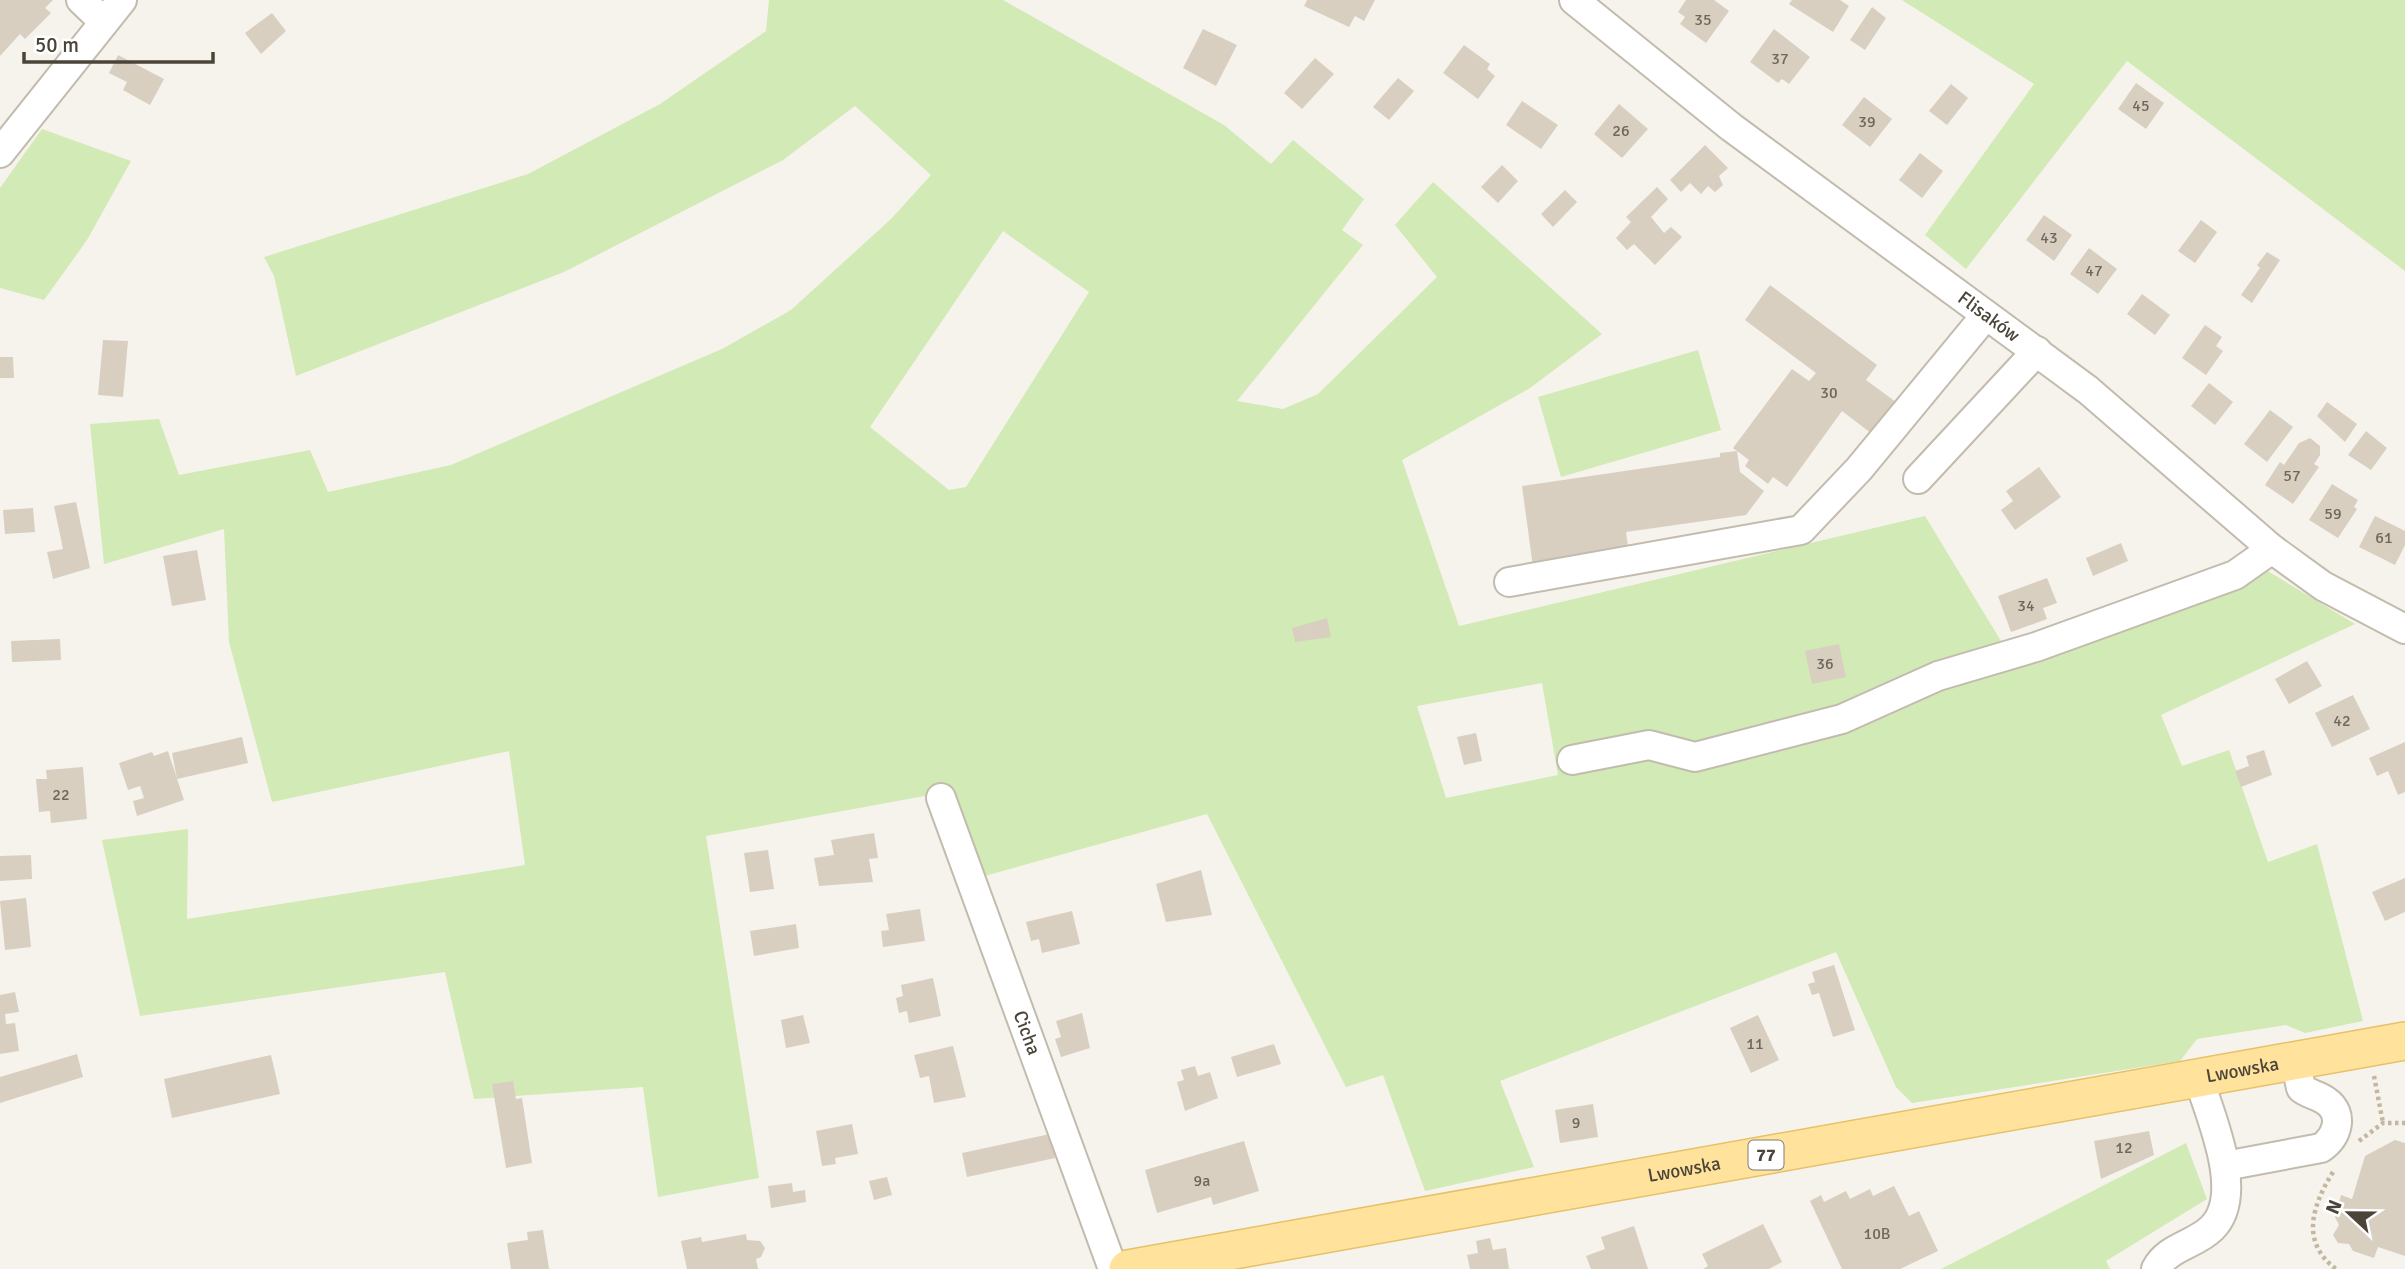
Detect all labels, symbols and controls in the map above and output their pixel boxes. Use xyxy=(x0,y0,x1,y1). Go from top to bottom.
house number: 35 xyxy=(1694,10,1712,30)
scale bar xyxy=(24,21,214,65)
text: 50 m xyxy=(35,32,79,58)
house number: 37 xyxy=(1771,49,1789,69)
house number: 45 xyxy=(2132,96,2150,116)
house number: 39 xyxy=(1858,112,1876,132)
house number: 26 xyxy=(1612,121,1630,141)
house number: 43 xyxy=(2040,228,2058,248)
house number: 47 xyxy=(2085,261,2103,281)
street label: Flisaków xyxy=(1953,286,2025,348)
house number: 30 xyxy=(1820,383,1838,403)
house number: 57 xyxy=(2283,466,2301,486)
house number: 59 xyxy=(2324,504,2342,524)
house number: 61 xyxy=(2375,528,2393,548)
house number: 34 xyxy=(2017,596,2035,616)
house number: 36 xyxy=(1816,654,1834,674)
house number: 42 xyxy=(2333,711,2351,731)
house number: 22 xyxy=(52,785,70,805)
street label: Cicha xyxy=(1008,1007,1046,1058)
house number: 11 xyxy=(1746,1034,1764,1054)
street label: Lwowska xyxy=(2204,1052,2281,1088)
house number: 9 xyxy=(1572,1113,1580,1133)
house number: 12 xyxy=(2115,1138,2133,1158)
road number: 77 xyxy=(1748,1140,1784,1170)
street label: Lwowska xyxy=(1646,1151,1723,1188)
house number: 9a xyxy=(1194,1171,1210,1191)
north arrow xyxy=(2314,1178,2384,1248)
text: N xyxy=(2321,1196,2348,1218)
house number: 10B xyxy=(1864,1224,1890,1244)

